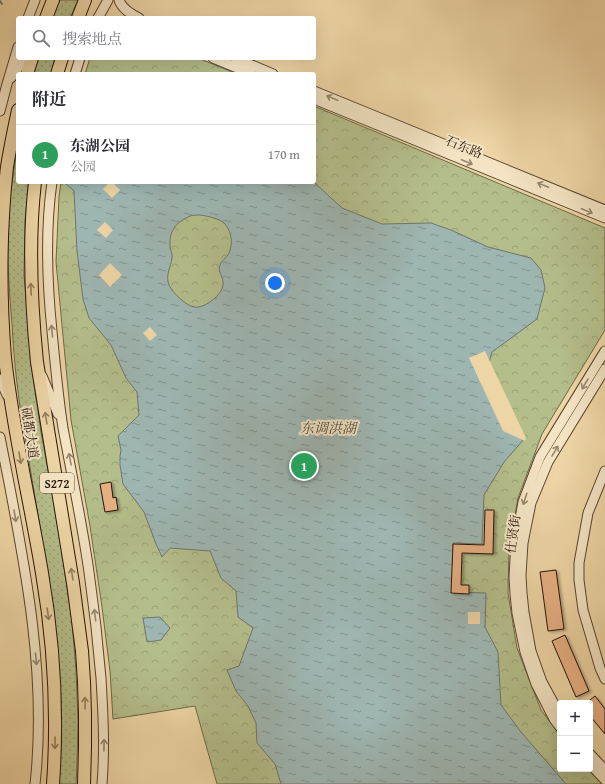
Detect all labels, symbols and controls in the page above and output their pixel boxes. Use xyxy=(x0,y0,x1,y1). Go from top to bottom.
search box xyxy=(16,16,316,60)
icon: search xyxy=(30,27,52,49)
text: 搜索地点 xyxy=(62,28,122,49)
text: 附近 xyxy=(32,86,66,111)
one-way arrow xyxy=(326,94,338,102)
street label: 石东路 xyxy=(442,131,486,163)
text: 东湖公园 xyxy=(70,135,130,156)
text: 1 xyxy=(42,145,48,164)
text: 170 m xyxy=(268,145,300,164)
text: 公园 xyxy=(70,157,96,176)
one-way arrow xyxy=(460,158,472,166)
one-way arrow xyxy=(537,180,549,188)
one-way arrow xyxy=(581,208,593,215)
your location xyxy=(265,273,285,293)
one-way arrow xyxy=(27,283,35,296)
one-way arrow xyxy=(48,325,55,338)
one-way arrow xyxy=(580,378,588,390)
street label: 砚都大道 xyxy=(17,406,43,460)
one-way arrow xyxy=(42,412,50,425)
water label: 东调洪湖 xyxy=(300,418,359,438)
one-way arrow xyxy=(551,445,559,457)
one-way arrow xyxy=(16,451,24,464)
pin: 1 xyxy=(291,451,317,481)
one-way arrow xyxy=(66,453,74,466)
road number: S272 xyxy=(40,473,74,493)
one-way arrow xyxy=(520,492,528,504)
one-way arrow xyxy=(11,509,19,522)
street label: 仕贤街 xyxy=(501,513,525,555)
one-way arrow xyxy=(67,568,75,581)
one-way arrow xyxy=(44,607,52,620)
one-way arrow xyxy=(91,609,99,622)
one-way arrow xyxy=(32,652,39,665)
one-way arrow xyxy=(81,697,89,710)
map controls xyxy=(557,700,593,772)
button: + xyxy=(557,700,593,736)
one-way arrow xyxy=(51,736,59,749)
button: − xyxy=(557,736,593,772)
one-way arrow xyxy=(100,739,108,752)

